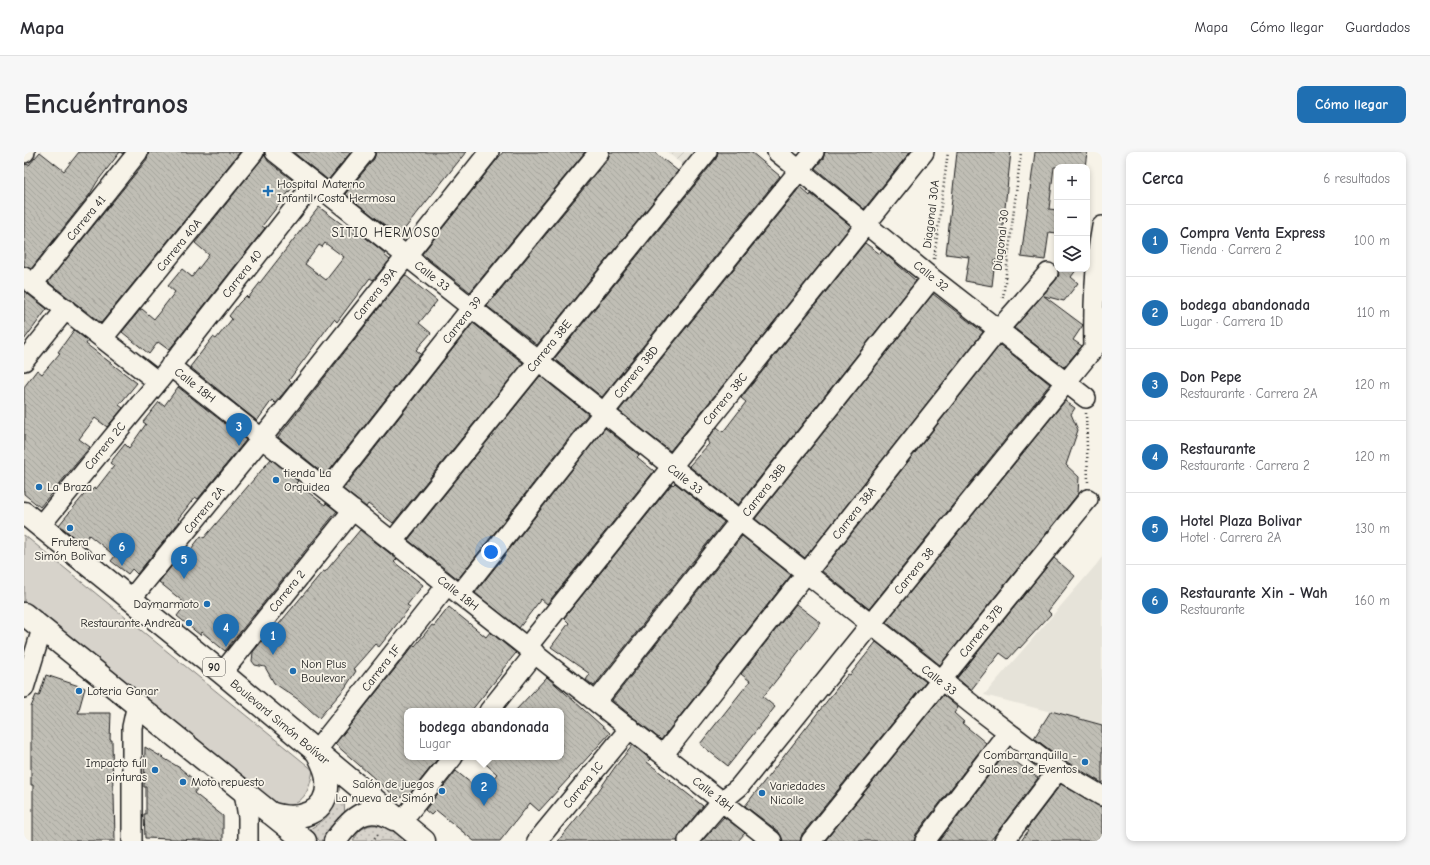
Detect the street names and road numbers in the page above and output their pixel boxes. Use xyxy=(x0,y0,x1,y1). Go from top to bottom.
street label: Diagonal 30A xyxy=(920,179,942,249)
street label: Carrera 41 xyxy=(64,192,109,243)
street label: Diagonal 30 xyxy=(990,208,1012,272)
street label: Carrera 40A xyxy=(154,216,204,274)
street label: Carrera 40 xyxy=(219,247,265,301)
street label: Calle 33 xyxy=(412,258,452,294)
street label: Calle 32 xyxy=(911,258,951,294)
street label: Carrera 39A xyxy=(350,265,400,323)
street label: Carrera 39 xyxy=(439,294,485,346)
street label: Carrera 38E xyxy=(524,317,574,375)
street label: Carrera 38D xyxy=(611,343,661,401)
street label: Calle 18H xyxy=(172,365,218,405)
street label: Carrera 38C xyxy=(700,370,750,428)
street label: Carrera 2C xyxy=(82,419,128,473)
street label: Calle 33 xyxy=(665,461,705,497)
street label: Carrera 38B xyxy=(739,461,789,519)
street label: Carrera 2A xyxy=(181,483,227,536)
street label: Carrera 38A xyxy=(829,484,879,542)
street label: Carrera 38 xyxy=(891,545,937,597)
street label: Carrera 2 xyxy=(266,567,308,615)
street label: Calle 18H xyxy=(435,573,481,613)
street label: Carrera 37B xyxy=(956,602,1006,660)
street label: Carrera 1F xyxy=(358,642,404,694)
road number: 90 xyxy=(203,658,225,676)
street label: Calle 33 xyxy=(919,662,959,698)
street label: Boulevard Simón Bolívar xyxy=(227,676,333,768)
street label: Carrera 1C xyxy=(560,759,606,811)
street label: Calle 18H xyxy=(690,774,736,814)

